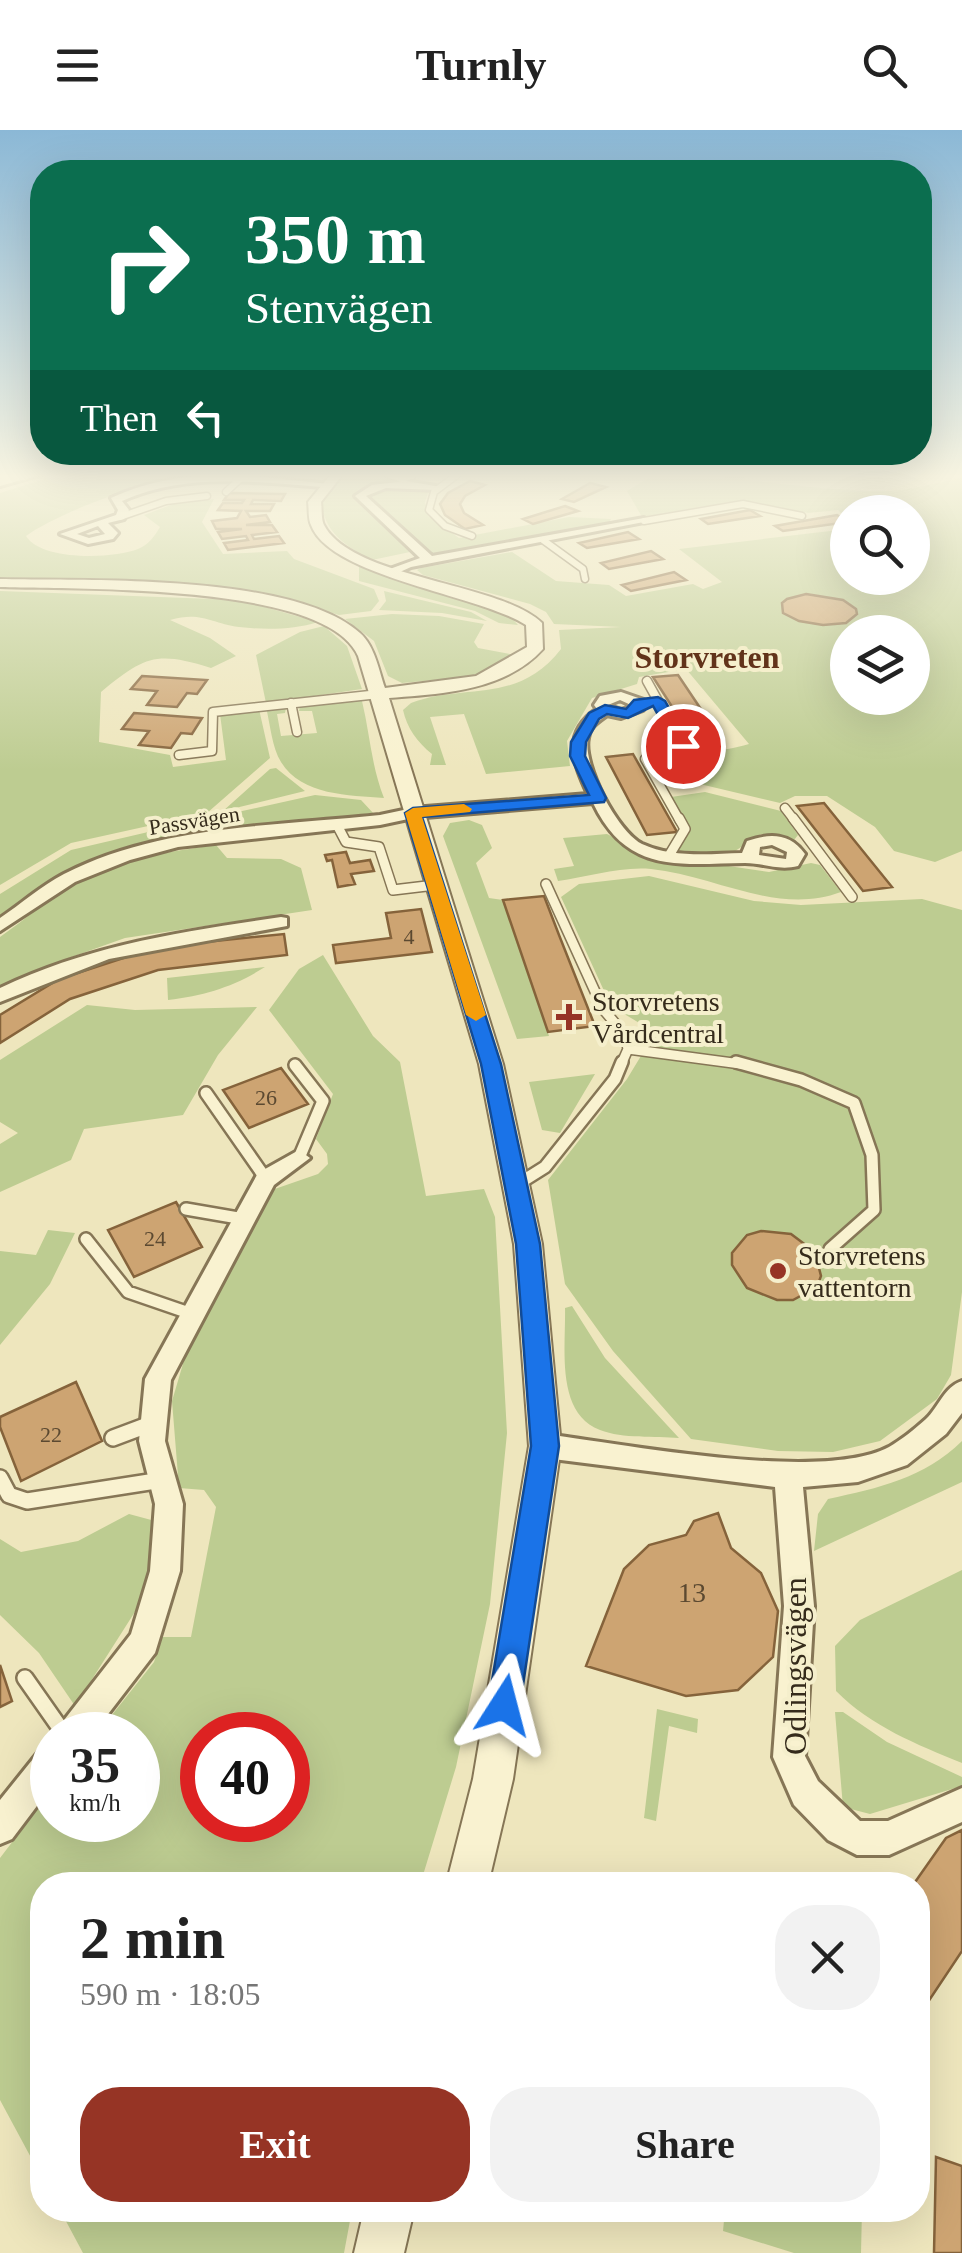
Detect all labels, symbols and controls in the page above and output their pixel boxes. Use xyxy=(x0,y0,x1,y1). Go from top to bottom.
icon: menu xyxy=(50,38,105,93)
icon: search xyxy=(857,38,912,93)
text: Turnly xyxy=(416,40,546,90)
icon: right xyxy=(80,200,210,330)
text: 350 m xyxy=(245,201,426,278)
text: Stenvägen xyxy=(245,283,432,333)
icon: left xyxy=(178,390,233,445)
text: Then xyxy=(80,397,158,439)
map controls xyxy=(830,495,930,715)
button: search xyxy=(830,495,930,595)
button: layers xyxy=(830,615,930,715)
district label: Storvreten xyxy=(634,639,780,675)
pin xyxy=(641,704,726,789)
icon: arrive xyxy=(656,719,711,774)
street label: Passvägen xyxy=(147,801,241,840)
house number: 4 xyxy=(404,924,415,949)
place label: Storvretens Vårdcentral xyxy=(592,986,724,1049)
marker: Storvretens Vårdcentral xyxy=(556,1004,582,1030)
house number: 26 xyxy=(255,1085,277,1110)
house number: 24 xyxy=(144,1226,166,1251)
place label: Storvretens vattentorn xyxy=(798,1240,926,1303)
marker: Storvretens vattentorn xyxy=(767,1260,789,1282)
house number: 22 xyxy=(40,1422,62,1447)
house number: 13 xyxy=(678,1577,706,1608)
street label: Odlingsvägen xyxy=(777,1577,813,1755)
position arrow xyxy=(452,1653,556,1757)
speed limit sign: 40 xyxy=(180,1712,310,1842)
text: 35 xyxy=(70,1737,120,1793)
text: km/h xyxy=(69,1789,121,1816)
text: 2 min xyxy=(80,1905,225,1971)
button: close xyxy=(775,1905,880,2010)
text: 590 m · 18:05 xyxy=(80,1976,260,2012)
button: Exit xyxy=(80,2087,470,2202)
button: Share xyxy=(490,2087,880,2202)

